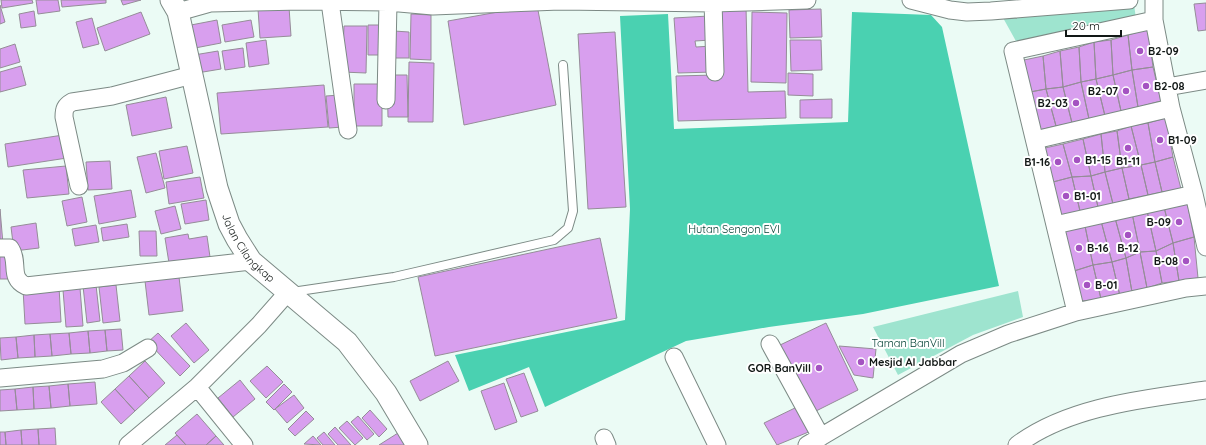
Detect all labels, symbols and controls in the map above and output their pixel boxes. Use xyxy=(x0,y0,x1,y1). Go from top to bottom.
scale bar xyxy=(1066,12,1121,38)
text: 20 m xyxy=(1072,18,1100,33)
place label: B2-09 xyxy=(1148,44,1179,58)
marker: B2-09 xyxy=(1135,46,1145,56)
place label: B2-08 xyxy=(1154,79,1185,93)
marker: B2-08 xyxy=(1141,81,1151,91)
place label: B2-07 xyxy=(1088,84,1118,98)
marker: B2-07 xyxy=(1121,86,1131,96)
place label: B2-03 xyxy=(1038,96,1068,110)
marker: B2-03 xyxy=(1071,98,1081,108)
place label: B1-09 xyxy=(1168,133,1197,147)
marker: B1-09 xyxy=(1155,135,1165,145)
marker: B1-11 xyxy=(1123,143,1133,153)
place label: B1-15 xyxy=(1085,153,1111,167)
place label: B1-11 xyxy=(1116,154,1140,168)
place label: B1-16 xyxy=(1024,155,1050,169)
marker: B1-15 xyxy=(1072,155,1082,165)
marker: B1-16 xyxy=(1053,157,1063,167)
place label: B1-01 xyxy=(1074,189,1101,203)
marker: B1-01 xyxy=(1061,191,1071,201)
street label: Jalan Cilangkap xyxy=(219,212,278,285)
place label: B-09 xyxy=(1146,215,1171,229)
marker: B-09 xyxy=(1174,217,1184,227)
park label: Hutan Sengon EVI xyxy=(688,222,780,236)
marker: B-12 xyxy=(1123,230,1133,240)
place label: B-16 xyxy=(1087,241,1108,255)
place label: B-12 xyxy=(1117,241,1139,255)
marker: B-16 xyxy=(1074,243,1084,253)
place label: B-08 xyxy=(1154,254,1178,268)
marker: B-08 xyxy=(1181,256,1191,266)
place label: B-01 xyxy=(1095,278,1118,292)
marker: B-01 xyxy=(1082,280,1092,290)
park label: Taman BanVill xyxy=(871,336,945,350)
place label: Mesjid Al Jabbar xyxy=(869,355,957,369)
marker: Mesjid Al Jabbar xyxy=(856,357,866,367)
place label: GOR BanVill xyxy=(748,361,811,375)
marker: GOR BanVill xyxy=(814,363,824,373)

